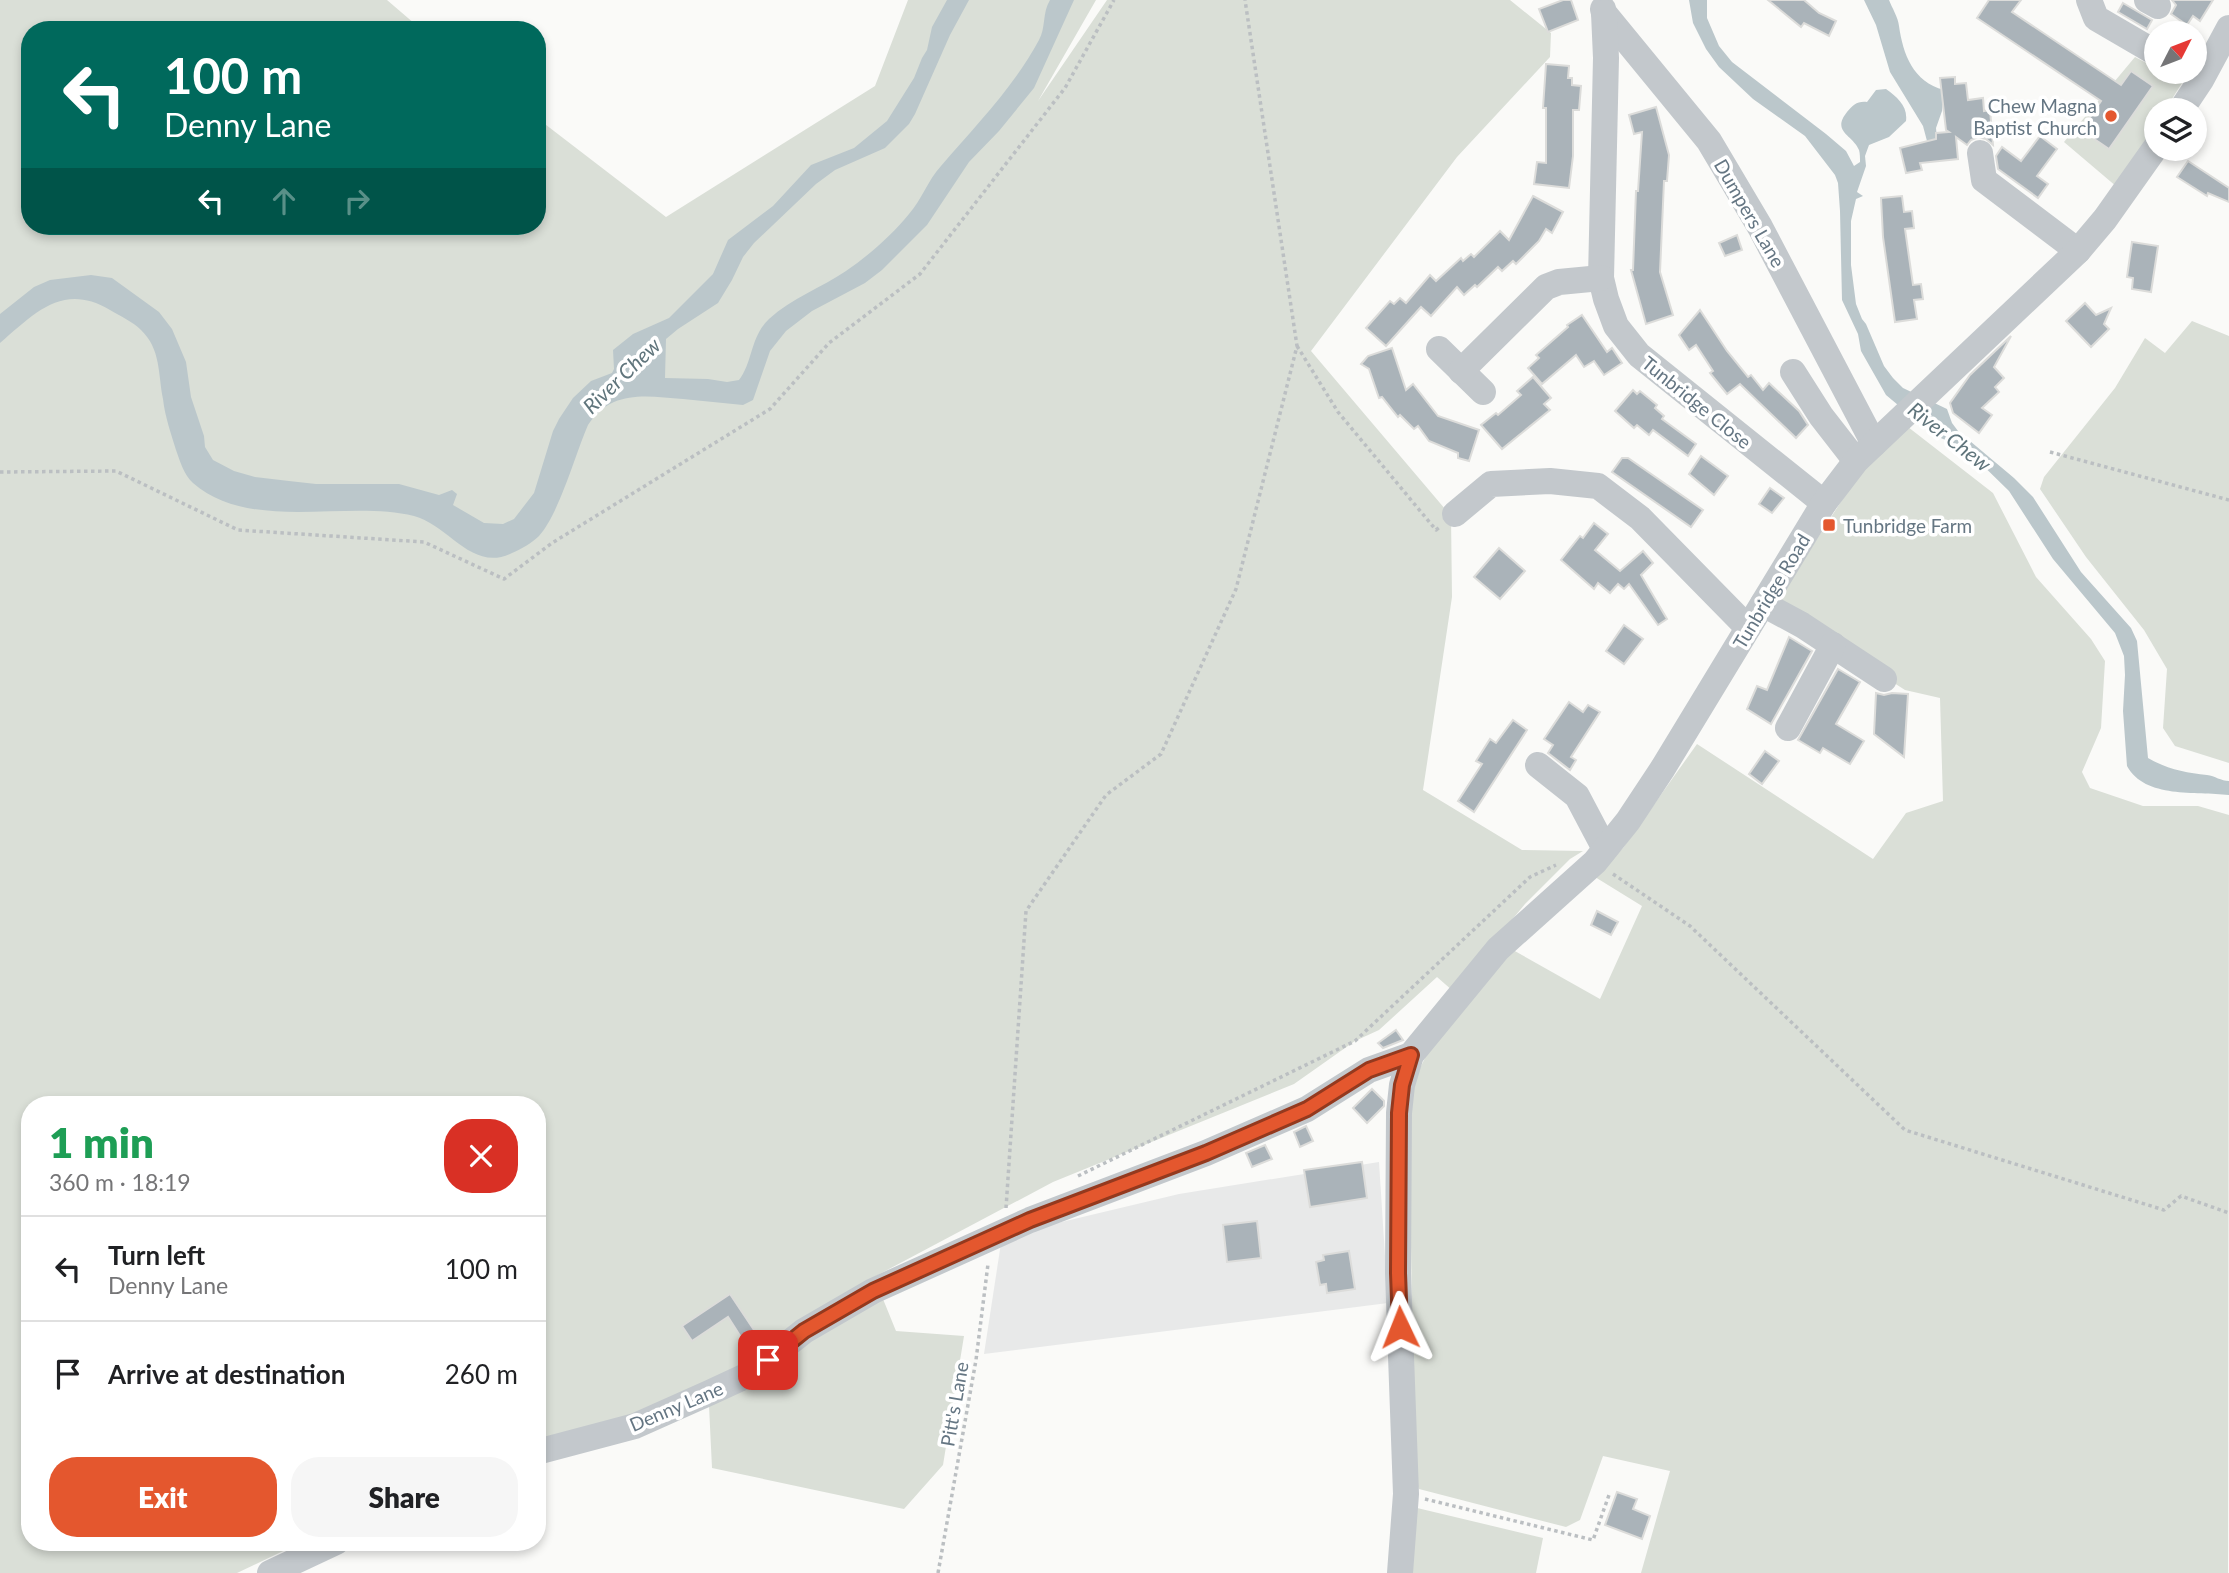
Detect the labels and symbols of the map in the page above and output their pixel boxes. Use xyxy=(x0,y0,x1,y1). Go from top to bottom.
north arrow xyxy=(2144,21,2207,84)
place label: Chew Magna Baptist Church xyxy=(1973,94,2097,139)
marker: Chew Magna Baptist Church xyxy=(2103,108,2119,124)
street label: Dumpers Lane xyxy=(1710,155,1790,271)
water label: River Chew xyxy=(577,331,665,418)
street label: Tunbridge Close xyxy=(1638,351,1756,453)
water label: River Chew xyxy=(1904,396,1997,477)
place label: Tunbridge Farm xyxy=(1843,514,1972,537)
marker: Tunbridge Farm xyxy=(1821,517,1837,533)
street label: Tunbridge Road xyxy=(1728,529,1814,653)
position arrow xyxy=(1363,1290,1437,1364)
pin xyxy=(738,1330,798,1390)
street label: Pitt's Lane xyxy=(935,1360,973,1448)
street label: Denny Lane xyxy=(626,1376,726,1436)

